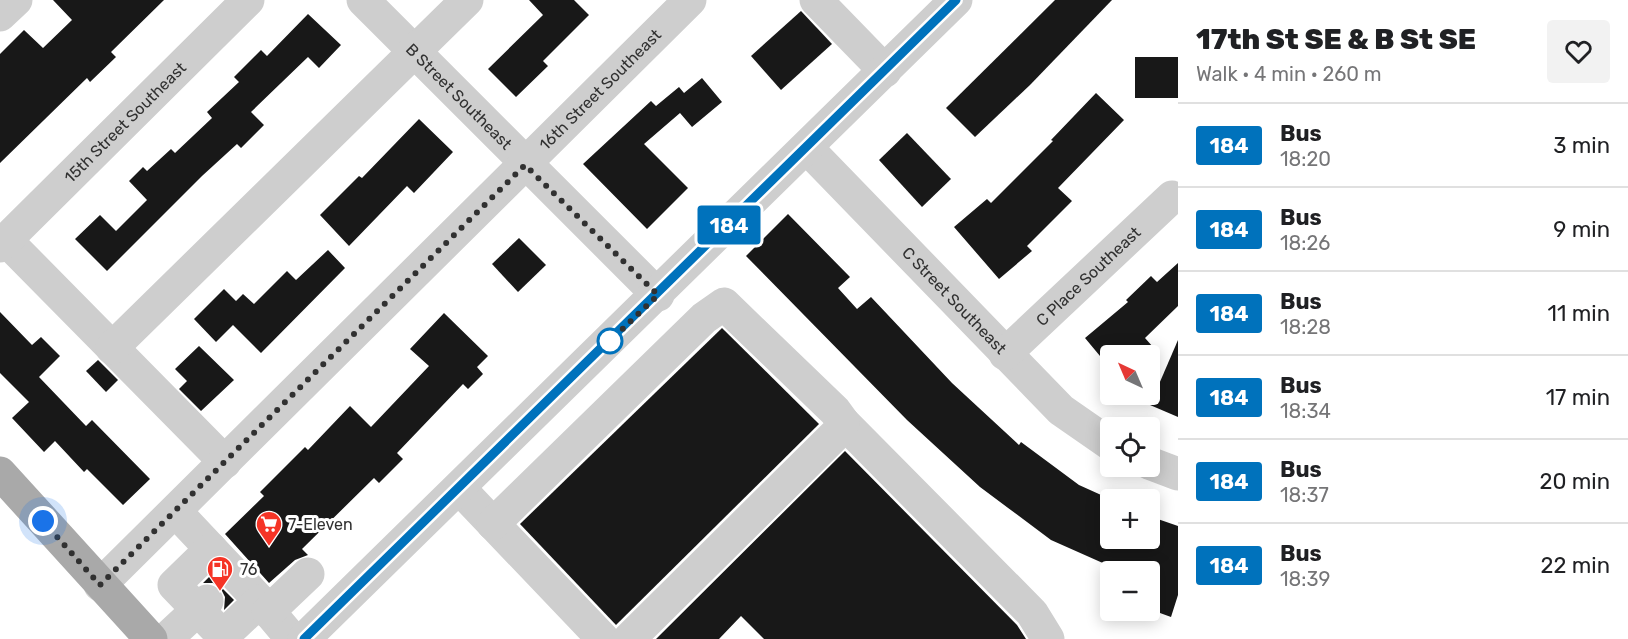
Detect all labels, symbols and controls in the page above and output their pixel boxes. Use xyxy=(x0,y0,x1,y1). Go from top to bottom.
button: heart xyxy=(1547,20,1610,83)
text: 17th St SE & B St SE xyxy=(1196,23,1476,56)
street label: 16th Street Southeast xyxy=(535,25,665,154)
street label: B Street Southeast xyxy=(402,39,516,153)
street label: 15th Street Southeast xyxy=(60,58,190,186)
text: Walk · 4 min · 260 m xyxy=(1196,62,1382,86)
text: Bus xyxy=(1280,120,1322,147)
text: 3 min xyxy=(1553,132,1610,159)
text: 184 xyxy=(1210,133,1249,158)
text: 18:20 xyxy=(1280,147,1331,171)
text: Bus xyxy=(1280,204,1322,231)
line badge: 184 xyxy=(694,206,764,244)
text: 184 xyxy=(710,213,749,238)
text: 9 min xyxy=(1553,216,1610,243)
text: 184 xyxy=(1210,217,1249,242)
street label: C Place Southeast xyxy=(1032,222,1144,330)
text: 18:26 xyxy=(1280,231,1330,255)
street label: C Street Southeast xyxy=(898,243,1011,358)
text: Bus xyxy=(1280,288,1322,315)
text: 11 min xyxy=(1548,300,1610,327)
text: 184 xyxy=(1210,301,1249,326)
text: 18:28 xyxy=(1280,315,1331,339)
unlabelled marker xyxy=(597,328,623,354)
north arrow xyxy=(1100,345,1160,405)
map controls xyxy=(1100,345,1160,621)
text: Bus xyxy=(1280,372,1322,399)
text: 17 min xyxy=(1546,384,1610,411)
text: 184 xyxy=(1210,385,1249,410)
text: 18:34 xyxy=(1280,399,1331,423)
button: locate xyxy=(1100,417,1160,477)
text: Bus xyxy=(1280,456,1322,483)
text: 20 min xyxy=(1540,468,1610,495)
text: 184 xyxy=(1210,469,1249,494)
text: 18:37 xyxy=(1280,483,1329,507)
button: + xyxy=(1100,489,1160,549)
your location xyxy=(28,506,58,536)
supermarket icon: 7-Eleven xyxy=(254,509,284,547)
place label: 7-Eleven xyxy=(288,515,353,534)
text: Bus xyxy=(1280,540,1322,567)
text: 22 min xyxy=(1541,552,1610,579)
text: 184 xyxy=(1210,553,1249,578)
fuel station icon: 76 xyxy=(205,554,235,592)
place label: 76 xyxy=(240,560,258,579)
button: − xyxy=(1100,561,1160,621)
text: 18:39 xyxy=(1280,567,1330,591)

